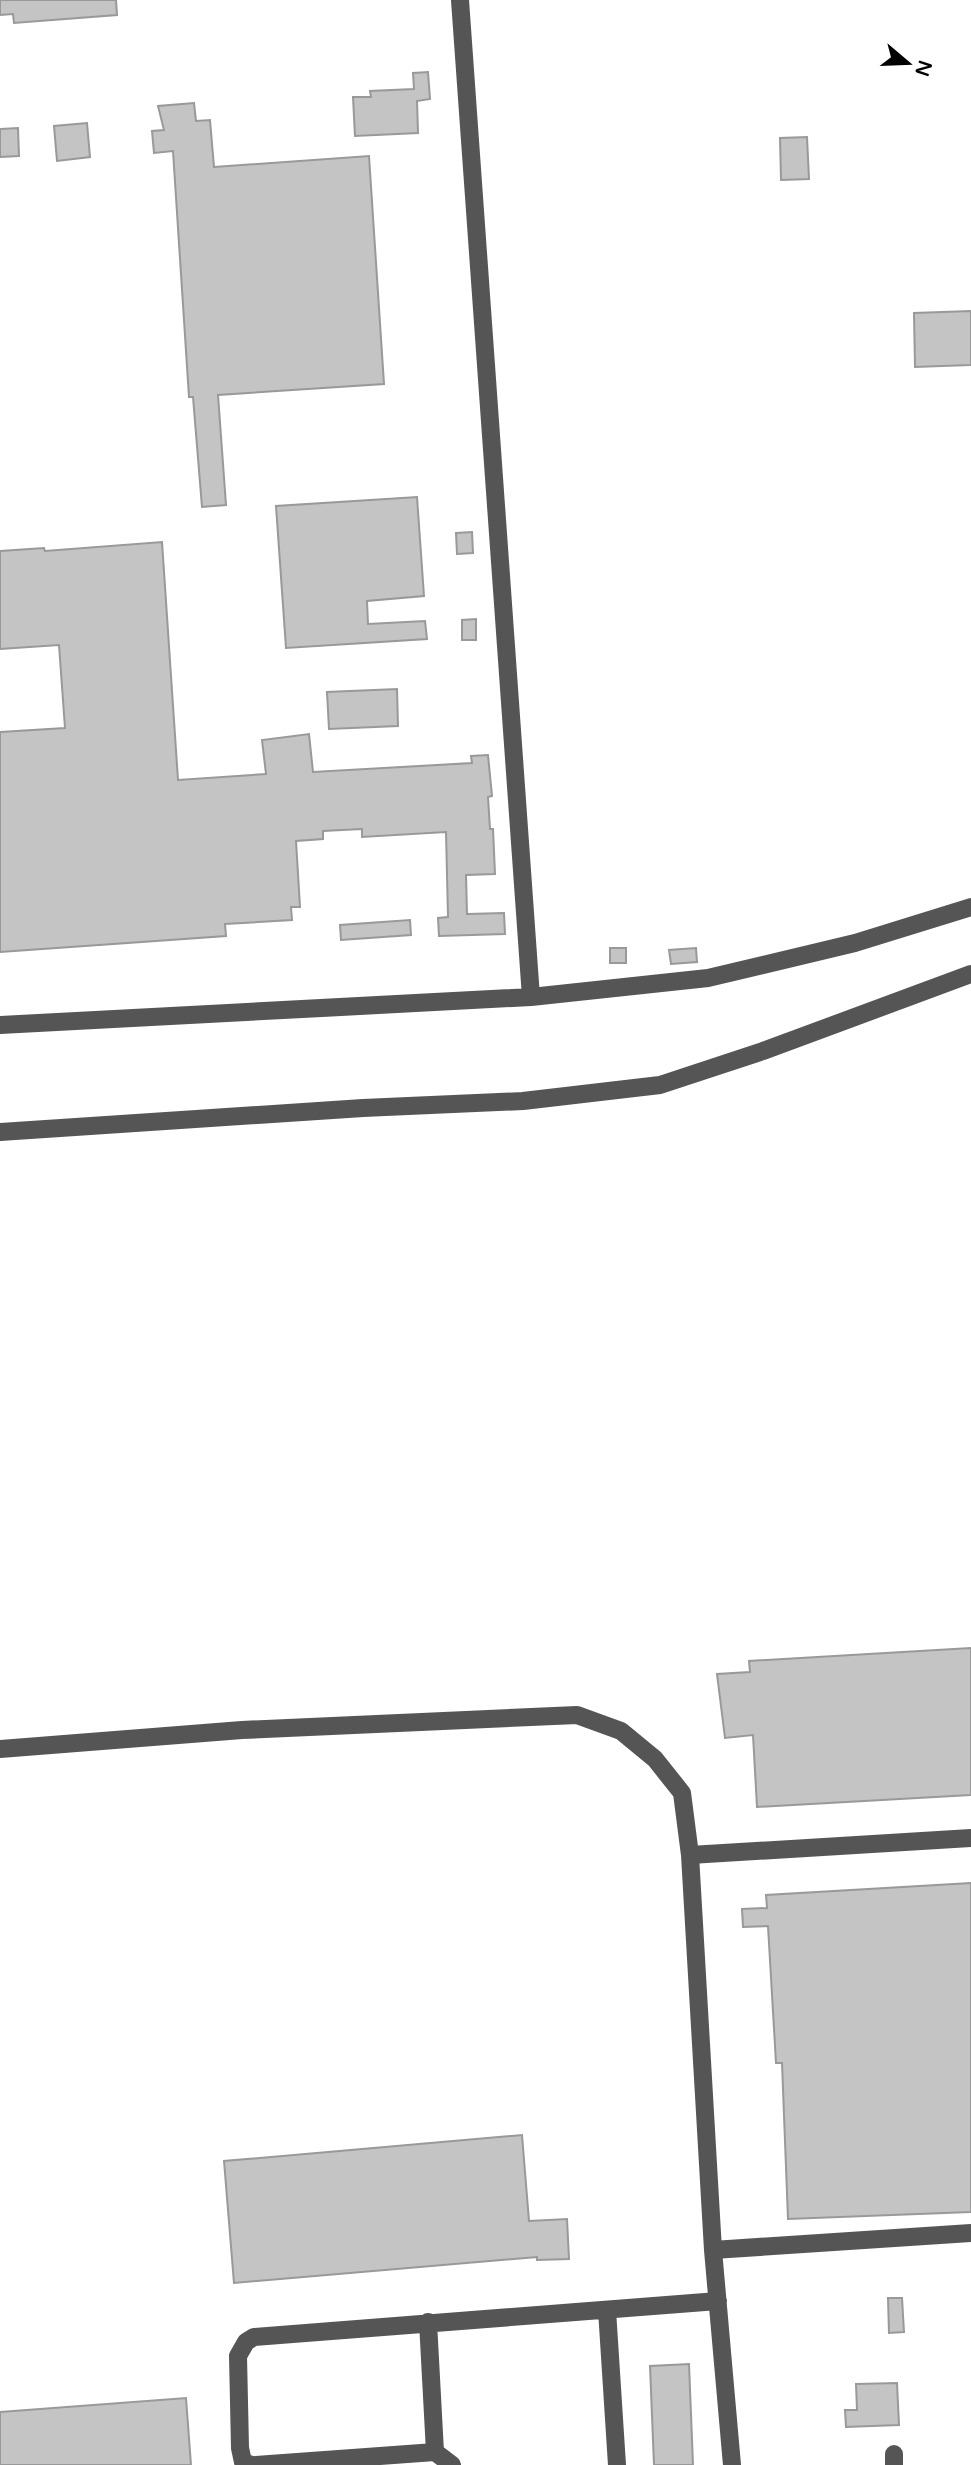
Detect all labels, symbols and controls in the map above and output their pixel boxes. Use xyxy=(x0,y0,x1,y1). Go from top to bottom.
north arrow xyxy=(873,28,943,98)
text: N xyxy=(910,57,936,79)

